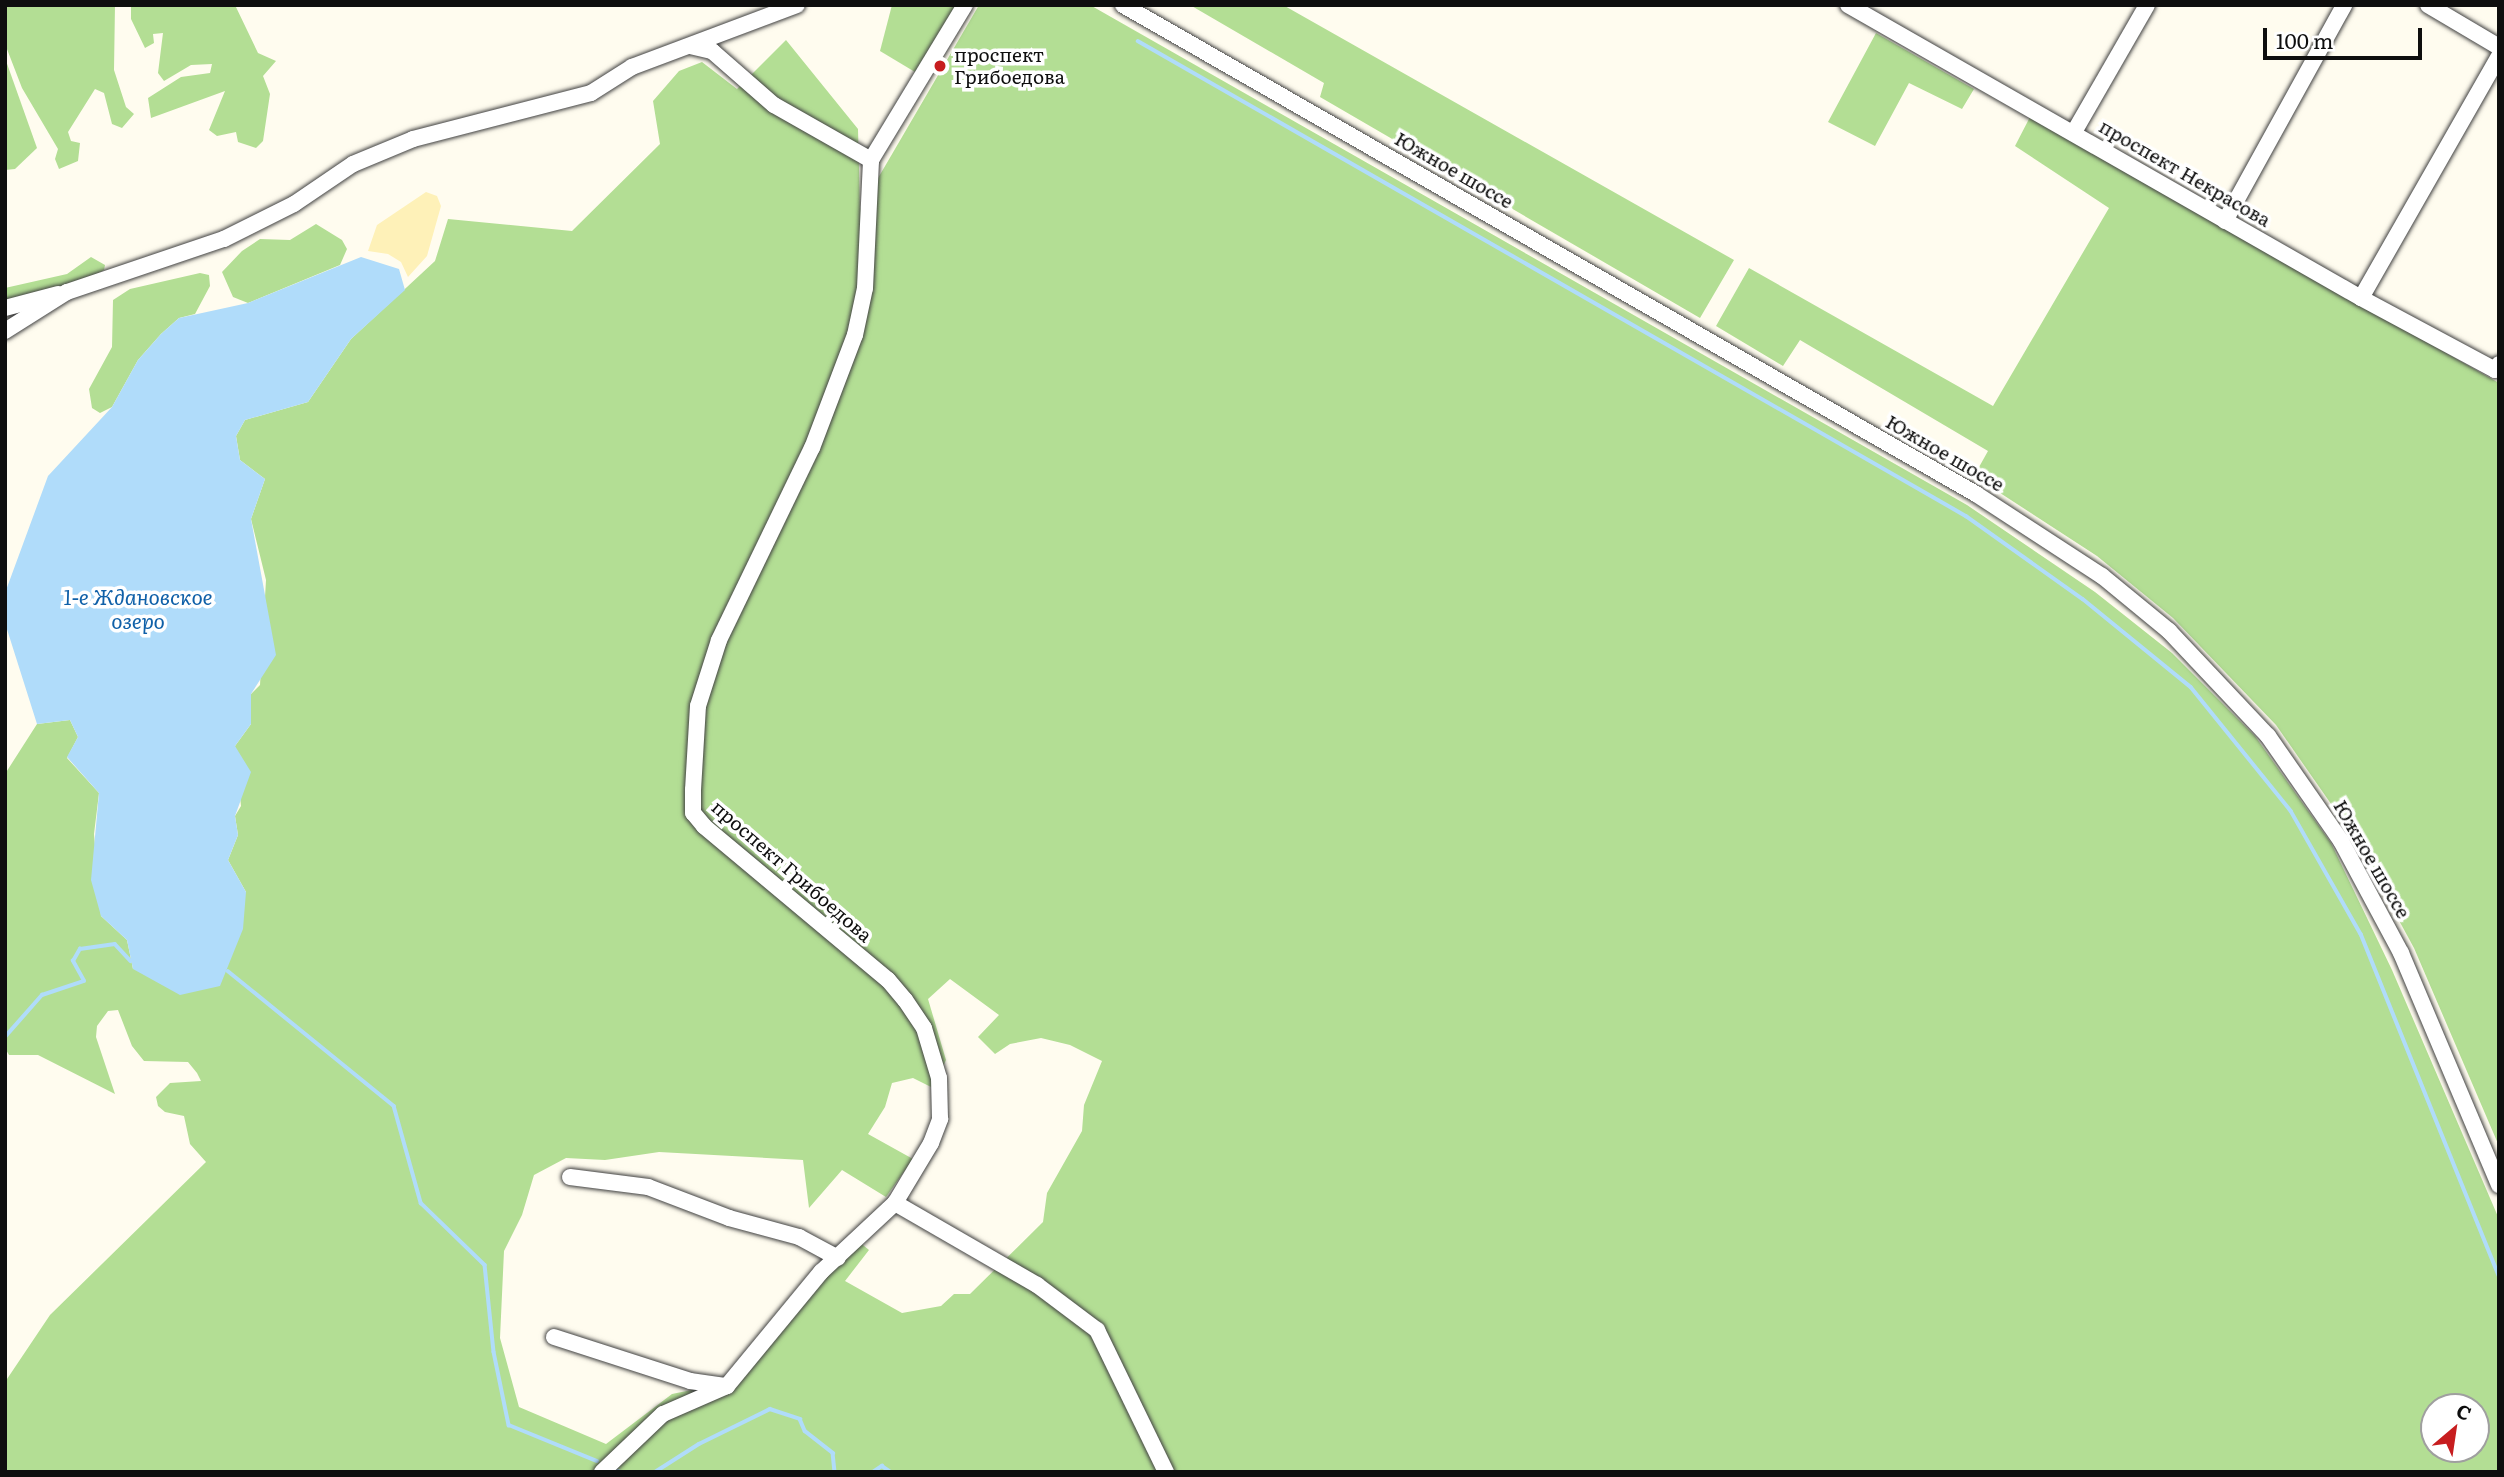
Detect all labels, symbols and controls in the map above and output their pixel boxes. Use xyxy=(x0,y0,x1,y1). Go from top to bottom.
scale bar xyxy=(2266,14,2425,58)
text: 100 m xyxy=(2276,24,2333,55)
place label: проспект Грибоедова xyxy=(954,44,1065,88)
marker: проспект Грибоедова xyxy=(932,58,948,74)
street label: проспект Некрасова xyxy=(2095,115,2275,231)
street label: Южное шоссе xyxy=(1391,127,1517,213)
street label: Южное шоссе xyxy=(1882,410,2008,496)
water label: 1-е Ждановское озеро xyxy=(63,583,213,633)
street label: проспект Грибоедова xyxy=(707,795,877,947)
street label: Южное шоссе xyxy=(2329,796,2415,922)
north arrow xyxy=(2420,1393,2490,1463)
text: С xyxy=(2452,1396,2477,1427)

